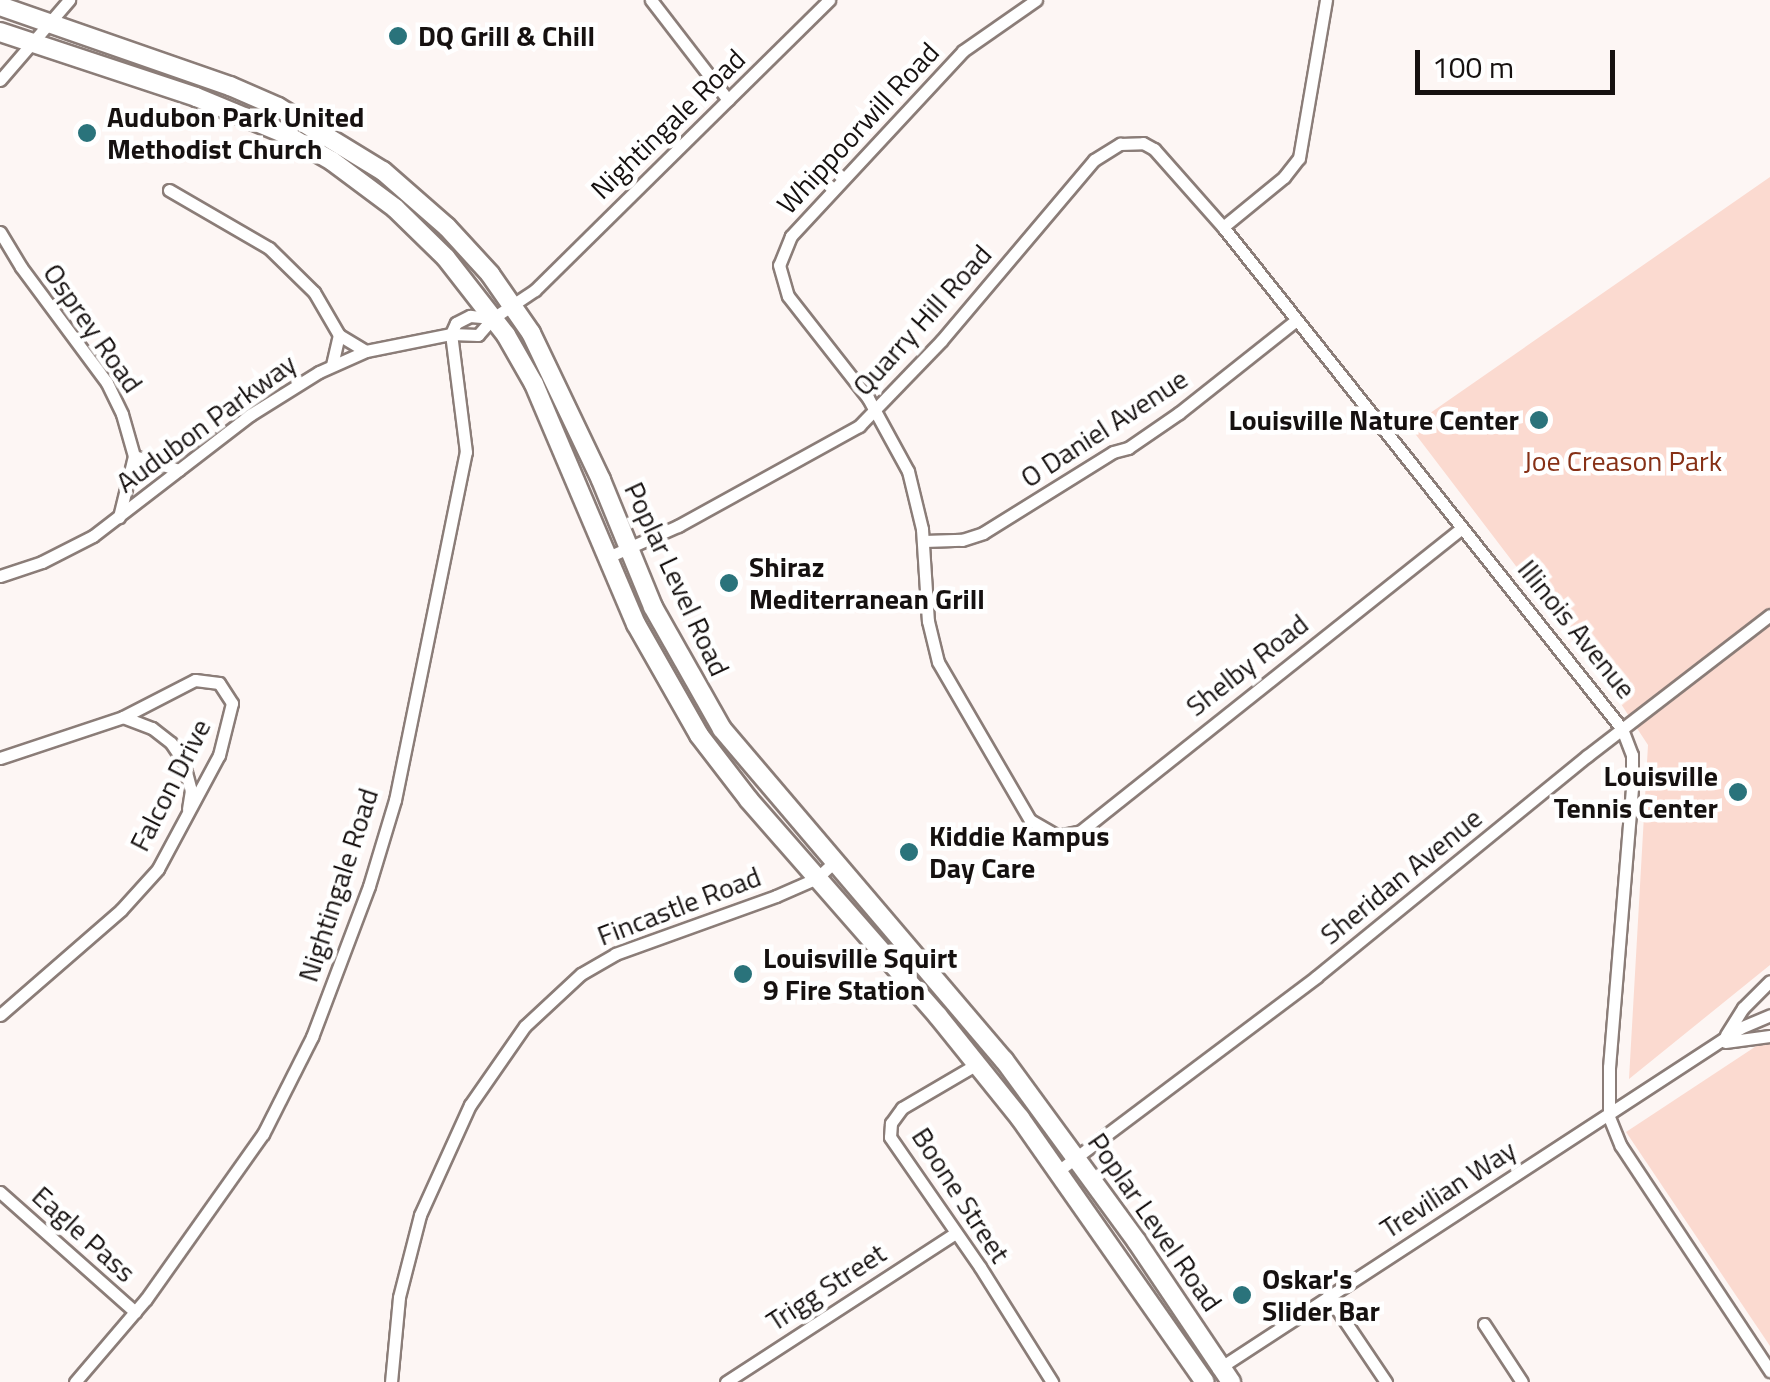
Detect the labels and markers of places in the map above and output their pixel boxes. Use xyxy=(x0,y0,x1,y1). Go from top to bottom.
place label: DQ Grill & Chill xyxy=(418,19,595,53)
marker: DQ Grill & Chill xyxy=(387,25,409,47)
place label: Audubon Park United Methodist Church xyxy=(107,100,364,166)
marker: Audubon Park United Methodist Church xyxy=(76,122,98,144)
place label: Louisville Nature Center xyxy=(1229,403,1519,437)
marker: Louisville Nature Center xyxy=(1528,409,1550,431)
place label: Shiraz Mediterranean Grill xyxy=(749,550,985,616)
marker: Shiraz Mediterranean Grill xyxy=(718,572,740,594)
place label: Louisville Tennis Center xyxy=(1554,759,1718,825)
marker: Louisville Tennis Center xyxy=(1727,781,1749,803)
place label: Kiddie Kampus Day Care xyxy=(929,819,1109,885)
marker: Kiddie Kampus Day Care xyxy=(898,841,920,863)
place label: Louisville Squirt 9 Fire Station xyxy=(763,941,957,1007)
marker: Louisville Squirt 9 Fire Station xyxy=(732,963,754,985)
place label: Oskar's Slider Bar xyxy=(1262,1262,1380,1328)
marker: Oskar's Slider Bar xyxy=(1231,1284,1253,1306)

